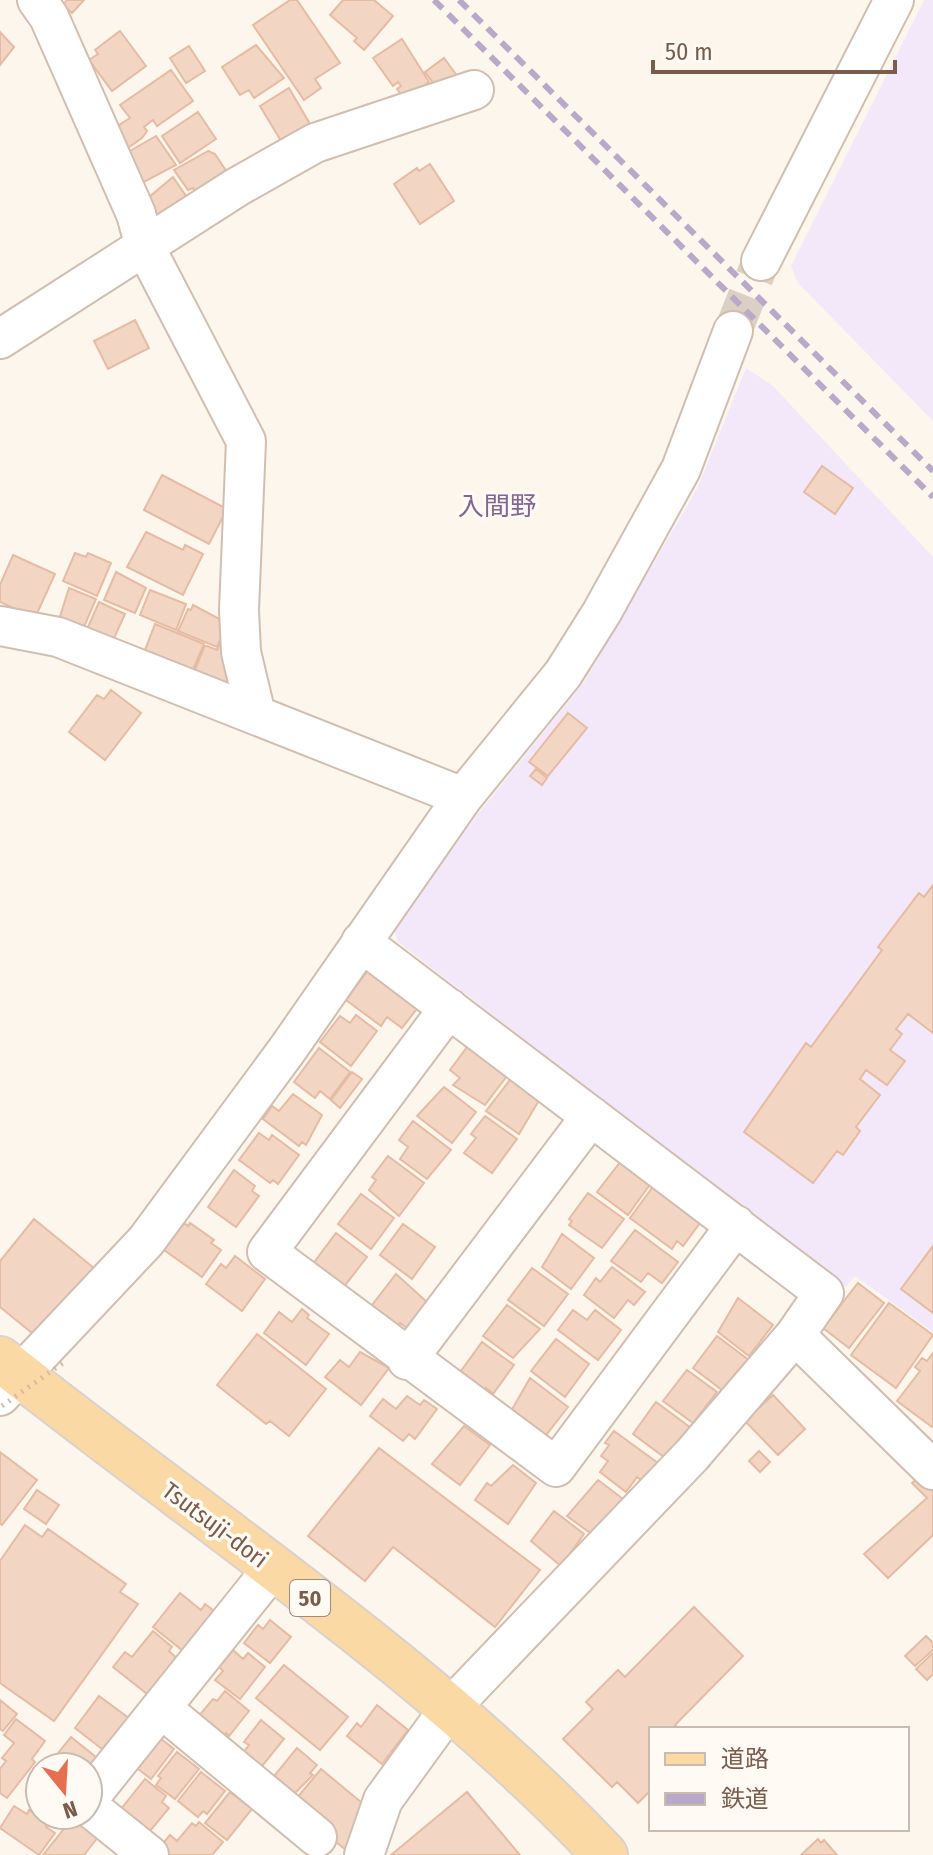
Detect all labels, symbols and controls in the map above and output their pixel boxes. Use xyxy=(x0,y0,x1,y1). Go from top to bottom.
scale bar xyxy=(653,24,895,74)
text: 50 m xyxy=(665,38,713,66)
district label: 入間野 xyxy=(458,491,536,522)
street label: Tsutsuji-dori xyxy=(157,1476,273,1574)
road number: 50 xyxy=(290,1580,330,1616)
legend xyxy=(649,1727,909,1831)
text: 道路 xyxy=(721,1745,769,1773)
north arrow xyxy=(24,1751,104,1831)
text: 鉄道 xyxy=(721,1785,769,1813)
text: N xyxy=(60,1795,80,1824)

